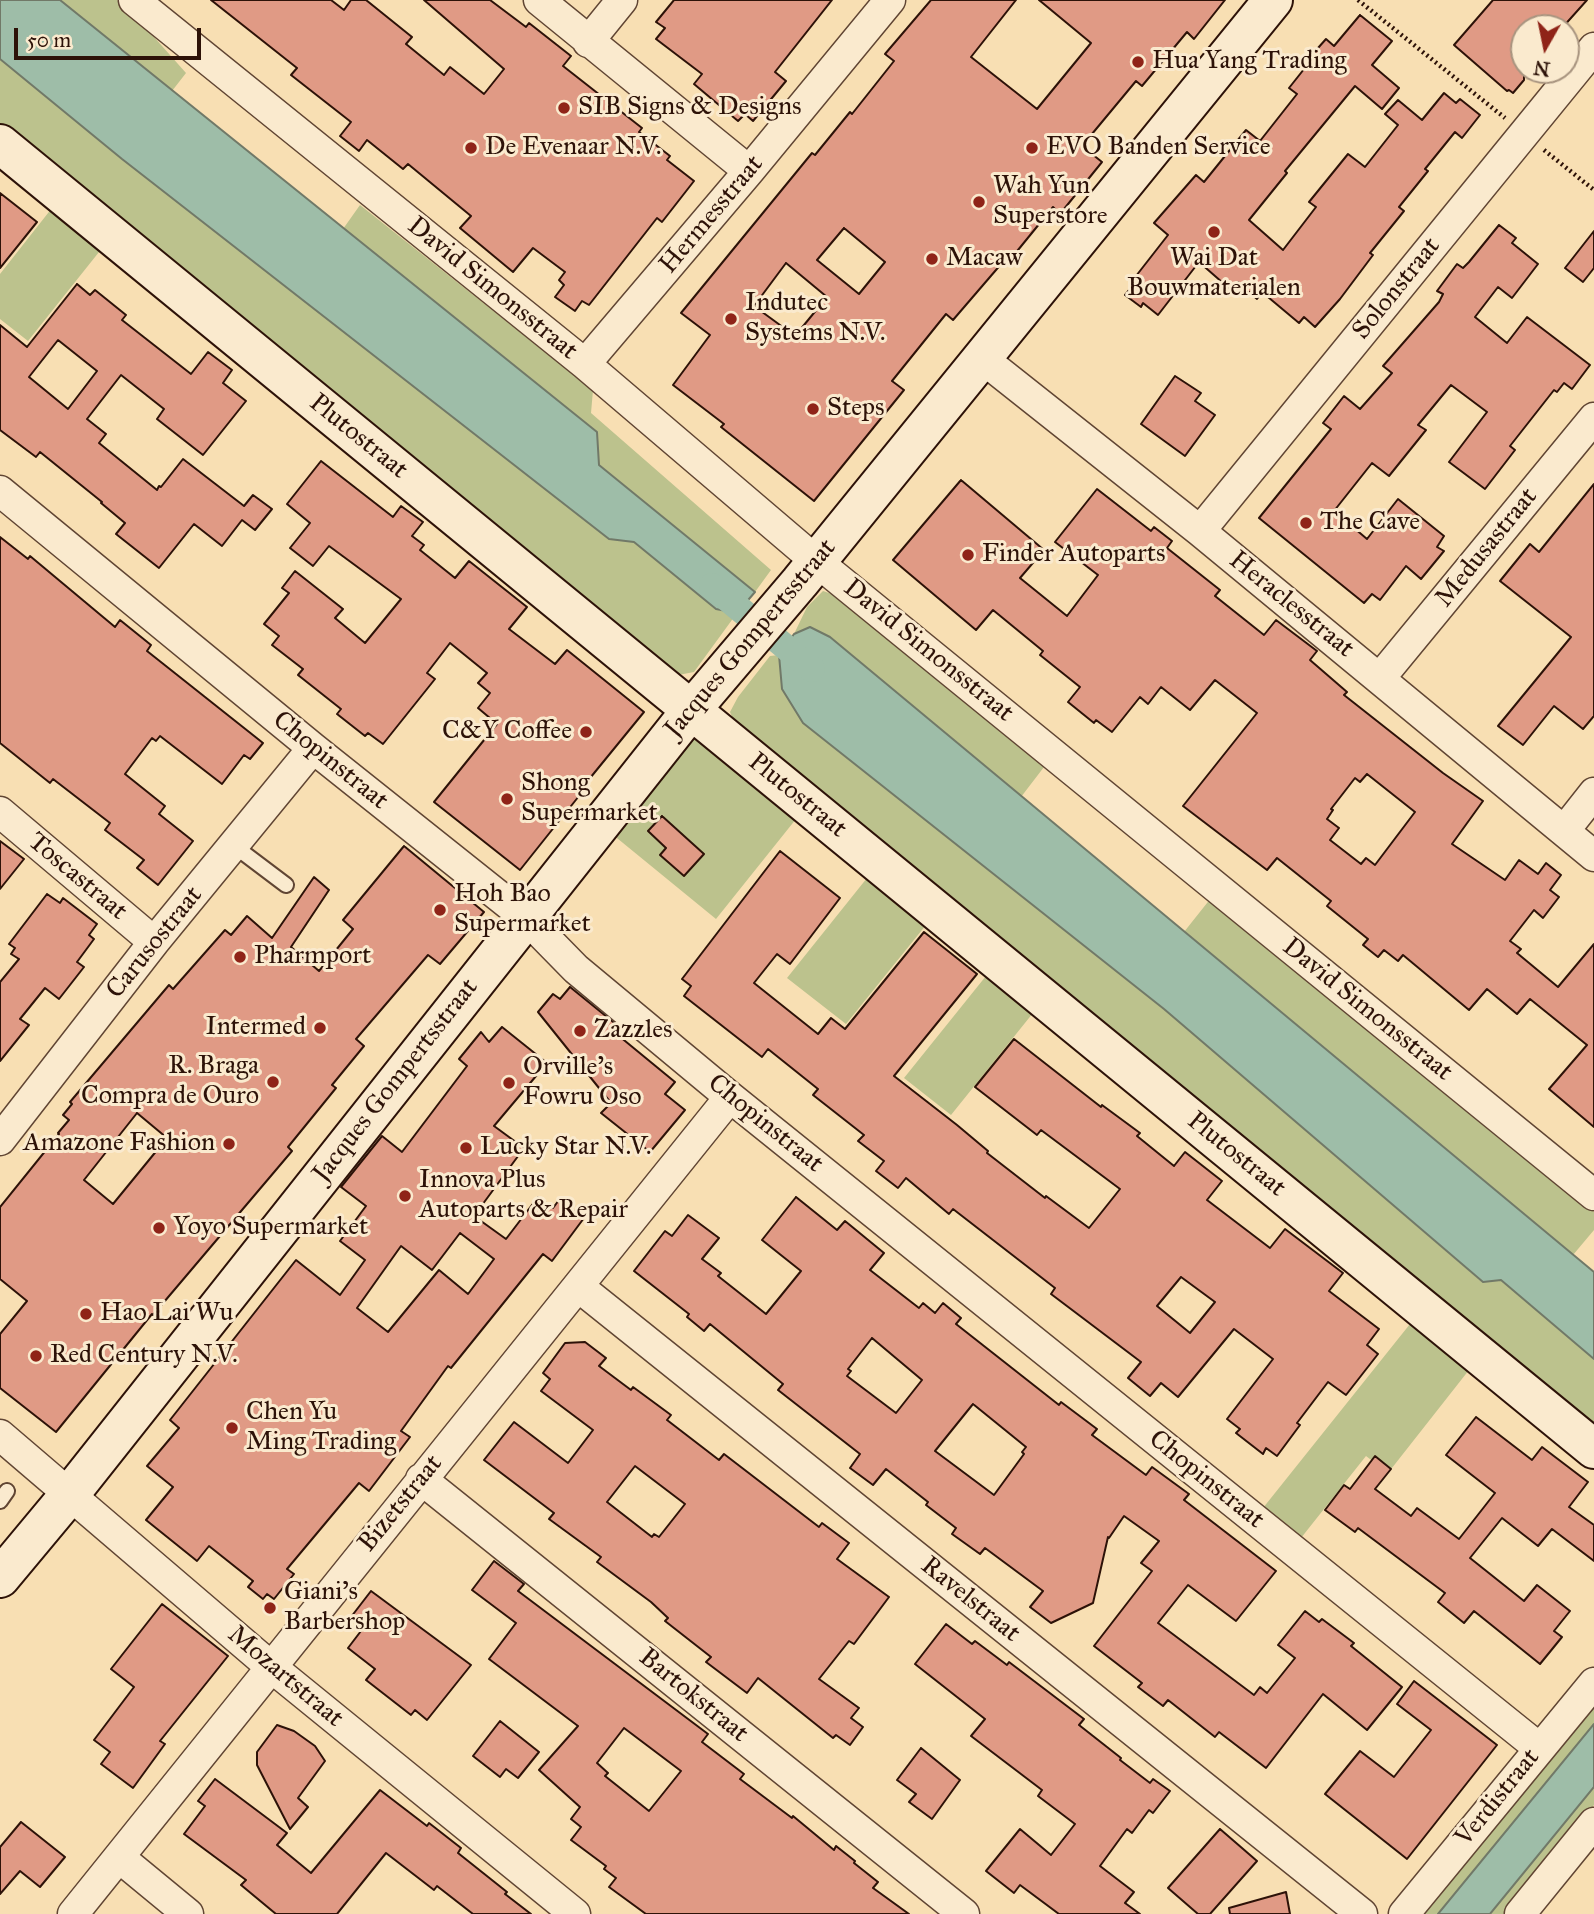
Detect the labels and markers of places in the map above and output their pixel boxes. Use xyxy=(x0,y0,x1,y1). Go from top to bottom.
place label: Hua Yang Trading xyxy=(1152,46,1347,78)
marker: Hua Yang Trading xyxy=(1130,54,1146,70)
place label: SIB Signs & Designs xyxy=(578,92,802,124)
marker: SIB Signs & Designs xyxy=(556,100,572,116)
place label: De Evenaar N.V. xyxy=(485,132,661,164)
place label: EVO Banden Service xyxy=(1046,132,1271,164)
marker: De Evenaar N.V. xyxy=(463,140,479,156)
marker: EVO Banden Service xyxy=(1024,140,1040,156)
place label: Wah Yun Superstore xyxy=(993,171,1108,232)
marker: Wah Yun Superstore xyxy=(971,194,987,210)
marker: Wai Dat Bouwmaterialen xyxy=(1206,224,1222,240)
place label: Macaw xyxy=(946,243,1023,275)
place label: Wai Dat Bouwmaterialen xyxy=(1127,243,1301,304)
marker: Macaw xyxy=(924,251,940,267)
place label: Indutec Systems N.V. xyxy=(745,288,885,350)
marker: Indutec Systems N.V. xyxy=(723,311,739,327)
place label: Steps xyxy=(827,393,884,425)
marker: Steps xyxy=(805,401,821,417)
place label: The Cave xyxy=(1320,507,1420,539)
marker: The Cave xyxy=(1298,515,1314,531)
place label: Finder Autoparts xyxy=(982,539,1165,571)
marker: Finder Autoparts xyxy=(960,547,976,563)
place label: C&Y Coffee xyxy=(442,716,572,748)
marker: C&Y Coffee xyxy=(578,724,594,740)
place label: Shong Supermarket xyxy=(521,768,658,830)
marker: Shong Supermarket xyxy=(499,791,515,807)
place label: Hoh Bao Supermarket xyxy=(454,879,591,940)
marker: Hoh Bao Supermarket xyxy=(432,902,448,918)
place label: Pharmport xyxy=(254,941,371,973)
marker: Pharmport xyxy=(232,949,248,965)
place label: Intermed xyxy=(205,1012,306,1044)
place label: Zazzles xyxy=(594,1015,673,1047)
marker: Intermed xyxy=(312,1020,328,1036)
marker: Zazzles xyxy=(572,1023,588,1039)
place label: R. Braga Compra de Ouro xyxy=(81,1051,259,1112)
place label: Orville's Fowru Oso xyxy=(523,1052,642,1114)
marker: R. Braga Compra de Ouro xyxy=(265,1074,281,1090)
marker: Orville's Fowru Oso xyxy=(501,1075,517,1091)
place label: Amazone Fashion xyxy=(23,1128,215,1160)
place label: Lucky Star N.V. xyxy=(480,1132,651,1164)
marker: Amazone Fashion xyxy=(221,1136,237,1152)
marker: Lucky Star N.V. xyxy=(458,1140,474,1156)
place label: Innova Plus Autoparts & Repair xyxy=(419,1165,628,1226)
marker: Innova Plus Autoparts & Repair xyxy=(397,1188,413,1204)
place label: Yoyo Supermarket xyxy=(173,1212,368,1244)
marker: Yoyo Supermarket xyxy=(151,1220,167,1236)
place label: Hao Lai Wu xyxy=(100,1298,233,1330)
marker: Hao Lai Wu xyxy=(78,1306,94,1322)
place label: Red Century N.V. xyxy=(50,1340,238,1372)
marker: Red Century N.V. xyxy=(28,1348,44,1364)
place label: Chen Yu Ming Trading xyxy=(246,1397,396,1458)
marker: Chen Yu Ming Trading xyxy=(224,1420,240,1436)
place label: Giani's Barbershop xyxy=(284,1577,405,1638)
marker: Giani's Barbershop xyxy=(262,1600,278,1616)

